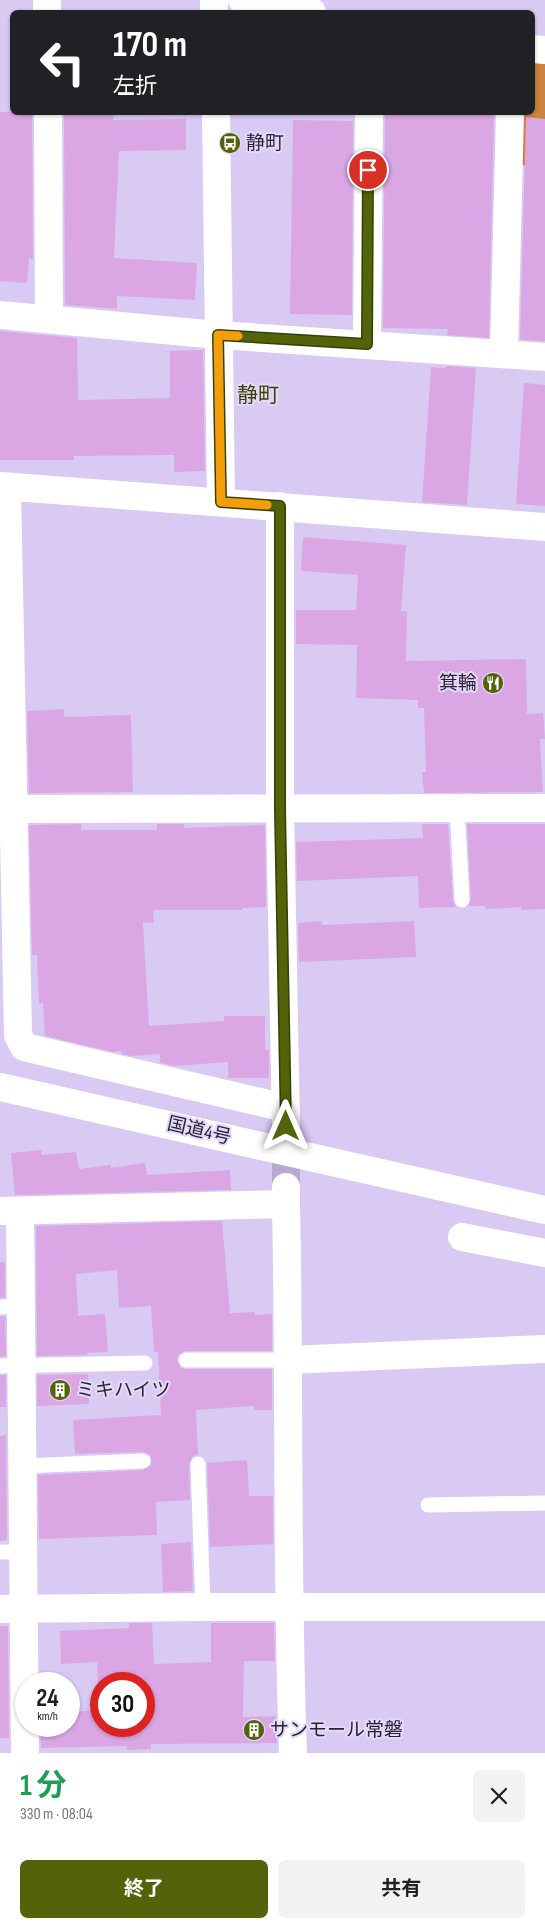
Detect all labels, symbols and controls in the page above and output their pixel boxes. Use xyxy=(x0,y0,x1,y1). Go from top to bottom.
text: 170 m xyxy=(113,24,187,67)
icon: left xyxy=(30,30,95,95)
text: 左折 xyxy=(113,73,157,100)
bus stop icon: 静町 xyxy=(218,131,242,155)
place label: 静町 xyxy=(246,132,284,155)
pin xyxy=(347,149,389,191)
icon: arrive xyxy=(354,156,382,184)
district label: 静町 xyxy=(237,383,279,408)
restaurant icon: 箕輪 xyxy=(481,671,505,695)
place label: 箕輪 xyxy=(439,672,477,695)
position arrow xyxy=(259,1099,311,1151)
street label: 国道4号 xyxy=(165,1112,233,1150)
building icon: ミキハイツ xyxy=(48,1378,72,1402)
place label: ミキハイツ xyxy=(76,1379,171,1402)
speed limit sign: 30 xyxy=(90,1672,155,1737)
text: 24 xyxy=(36,1683,59,1714)
text: km/h xyxy=(37,1709,58,1724)
building icon: サンモール常磐 xyxy=(242,1718,266,1742)
place label: サンモール常磐 xyxy=(270,1719,403,1742)
text: 1 分 xyxy=(20,1768,66,1804)
button: close xyxy=(473,1770,525,1822)
text: 330 m · 08:04 xyxy=(20,1805,93,1824)
button: 終了 xyxy=(20,1860,268,1918)
button: 共有 xyxy=(278,1860,525,1918)

